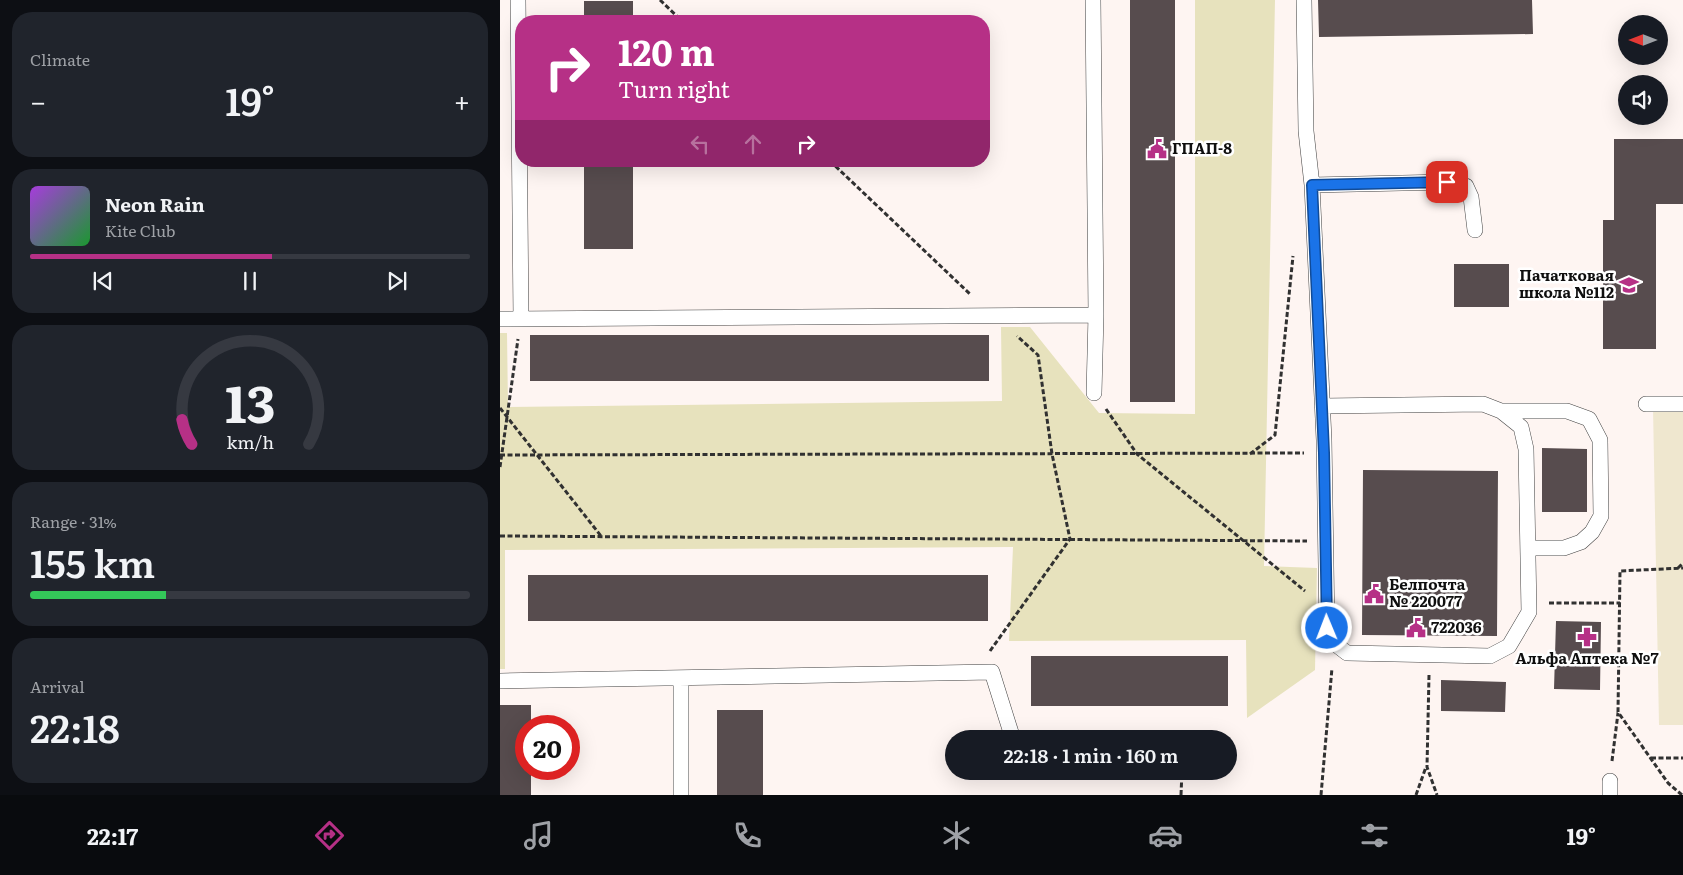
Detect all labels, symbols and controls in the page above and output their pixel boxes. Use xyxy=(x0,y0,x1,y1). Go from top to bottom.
north arrow xyxy=(1618,15,1668,65)
map controls xyxy=(1618,15,1668,125)
text: 120 m xyxy=(618,25,715,77)
icon: right xyxy=(535,35,600,100)
text: Climate xyxy=(30,47,90,71)
text: 19° xyxy=(225,71,275,128)
text: Turn right xyxy=(618,72,730,105)
button: sound xyxy=(1618,75,1668,125)
text: − xyxy=(30,79,46,121)
text: + xyxy=(454,79,470,121)
icon: left xyxy=(686,130,714,158)
icon: ahead xyxy=(739,130,767,158)
icon: right xyxy=(792,130,820,158)
place label: ГПАП-8 xyxy=(1172,136,1232,159)
public building icon: ГПАП-8 xyxy=(1146,138,1168,160)
pin xyxy=(1426,161,1468,203)
icon: arrive xyxy=(1433,168,1461,196)
text: Neon Rain xyxy=(105,190,205,218)
text: Kite Club xyxy=(105,218,176,242)
place label: Пачатковая школа №112 xyxy=(1519,263,1614,303)
icon: previous xyxy=(89,267,117,295)
icon: pause xyxy=(236,267,264,295)
icon: next xyxy=(383,267,411,295)
school or university icon: Пачатковая школа №112 xyxy=(1618,274,1640,296)
text: 13 xyxy=(225,362,275,439)
text: km/h xyxy=(226,428,274,455)
text: Range · 31% xyxy=(30,509,117,533)
text: 155 km xyxy=(30,533,155,590)
place label: Белпочта № 220077 xyxy=(1389,572,1466,612)
public building icon: Белпочта № 220077 xyxy=(1363,583,1385,605)
position arrow xyxy=(1300,601,1352,653)
place label: 722036 xyxy=(1431,615,1482,638)
public building icon: 722036 xyxy=(1405,617,1427,639)
pharmacy icon: Альфа Аптека №7 xyxy=(1576,626,1598,648)
place label: Альфа Аптека №7 xyxy=(1515,646,1659,669)
text: Arrival xyxy=(30,674,85,698)
text: 22:18 xyxy=(30,698,120,755)
speed limit sign: 20 xyxy=(515,715,580,780)
text: 22:18 · 1 min · 160 m xyxy=(1003,741,1179,769)
icon: directions xyxy=(312,818,347,853)
icon: music xyxy=(521,818,556,853)
icon: phone xyxy=(730,818,765,853)
icon: climate xyxy=(939,818,974,853)
icon: car xyxy=(1148,818,1183,853)
icon: filters xyxy=(1357,818,1392,853)
text: 22:17 xyxy=(87,819,138,852)
text: 19° xyxy=(1566,819,1596,852)

